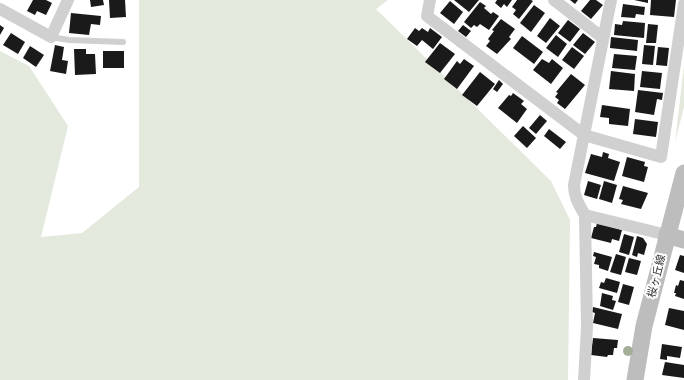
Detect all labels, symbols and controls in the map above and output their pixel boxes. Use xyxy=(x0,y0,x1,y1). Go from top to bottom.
street label: 桜ヶ丘線 xyxy=(643,253,669,299)

